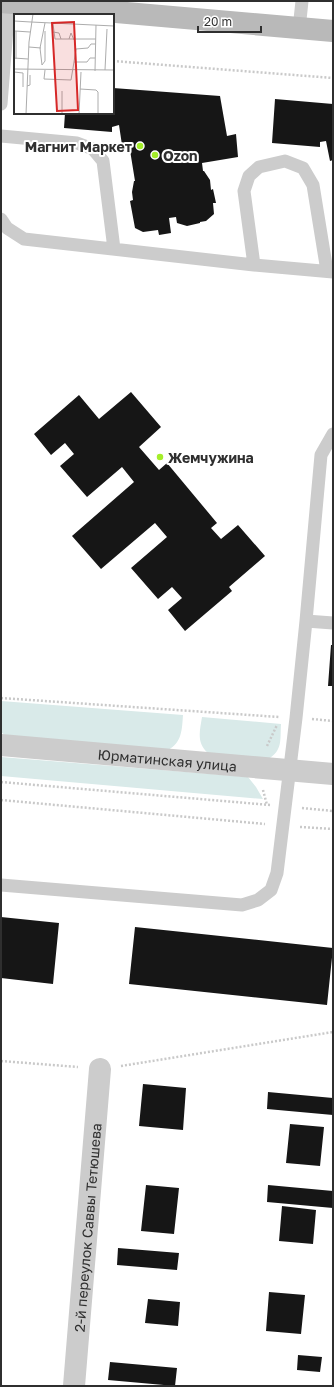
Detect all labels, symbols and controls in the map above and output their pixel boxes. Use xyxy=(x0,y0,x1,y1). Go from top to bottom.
scale bar xyxy=(198,8,261,34)
inset map xyxy=(14,14,114,114)
text: 20 m xyxy=(204,14,232,29)
place label: Магнит Маркет xyxy=(25,138,132,155)
marker: Магнит Маркет xyxy=(135,141,145,151)
place label: Ozon xyxy=(163,147,198,164)
marker: Ozon xyxy=(150,150,160,160)
place label: Жемчужина xyxy=(168,449,254,466)
marker: Жемчужина xyxy=(155,452,165,462)
street label: Юрматинская улица xyxy=(97,745,238,774)
street label: 2-й переулок Саввы Тетюшева xyxy=(70,1122,104,1333)

